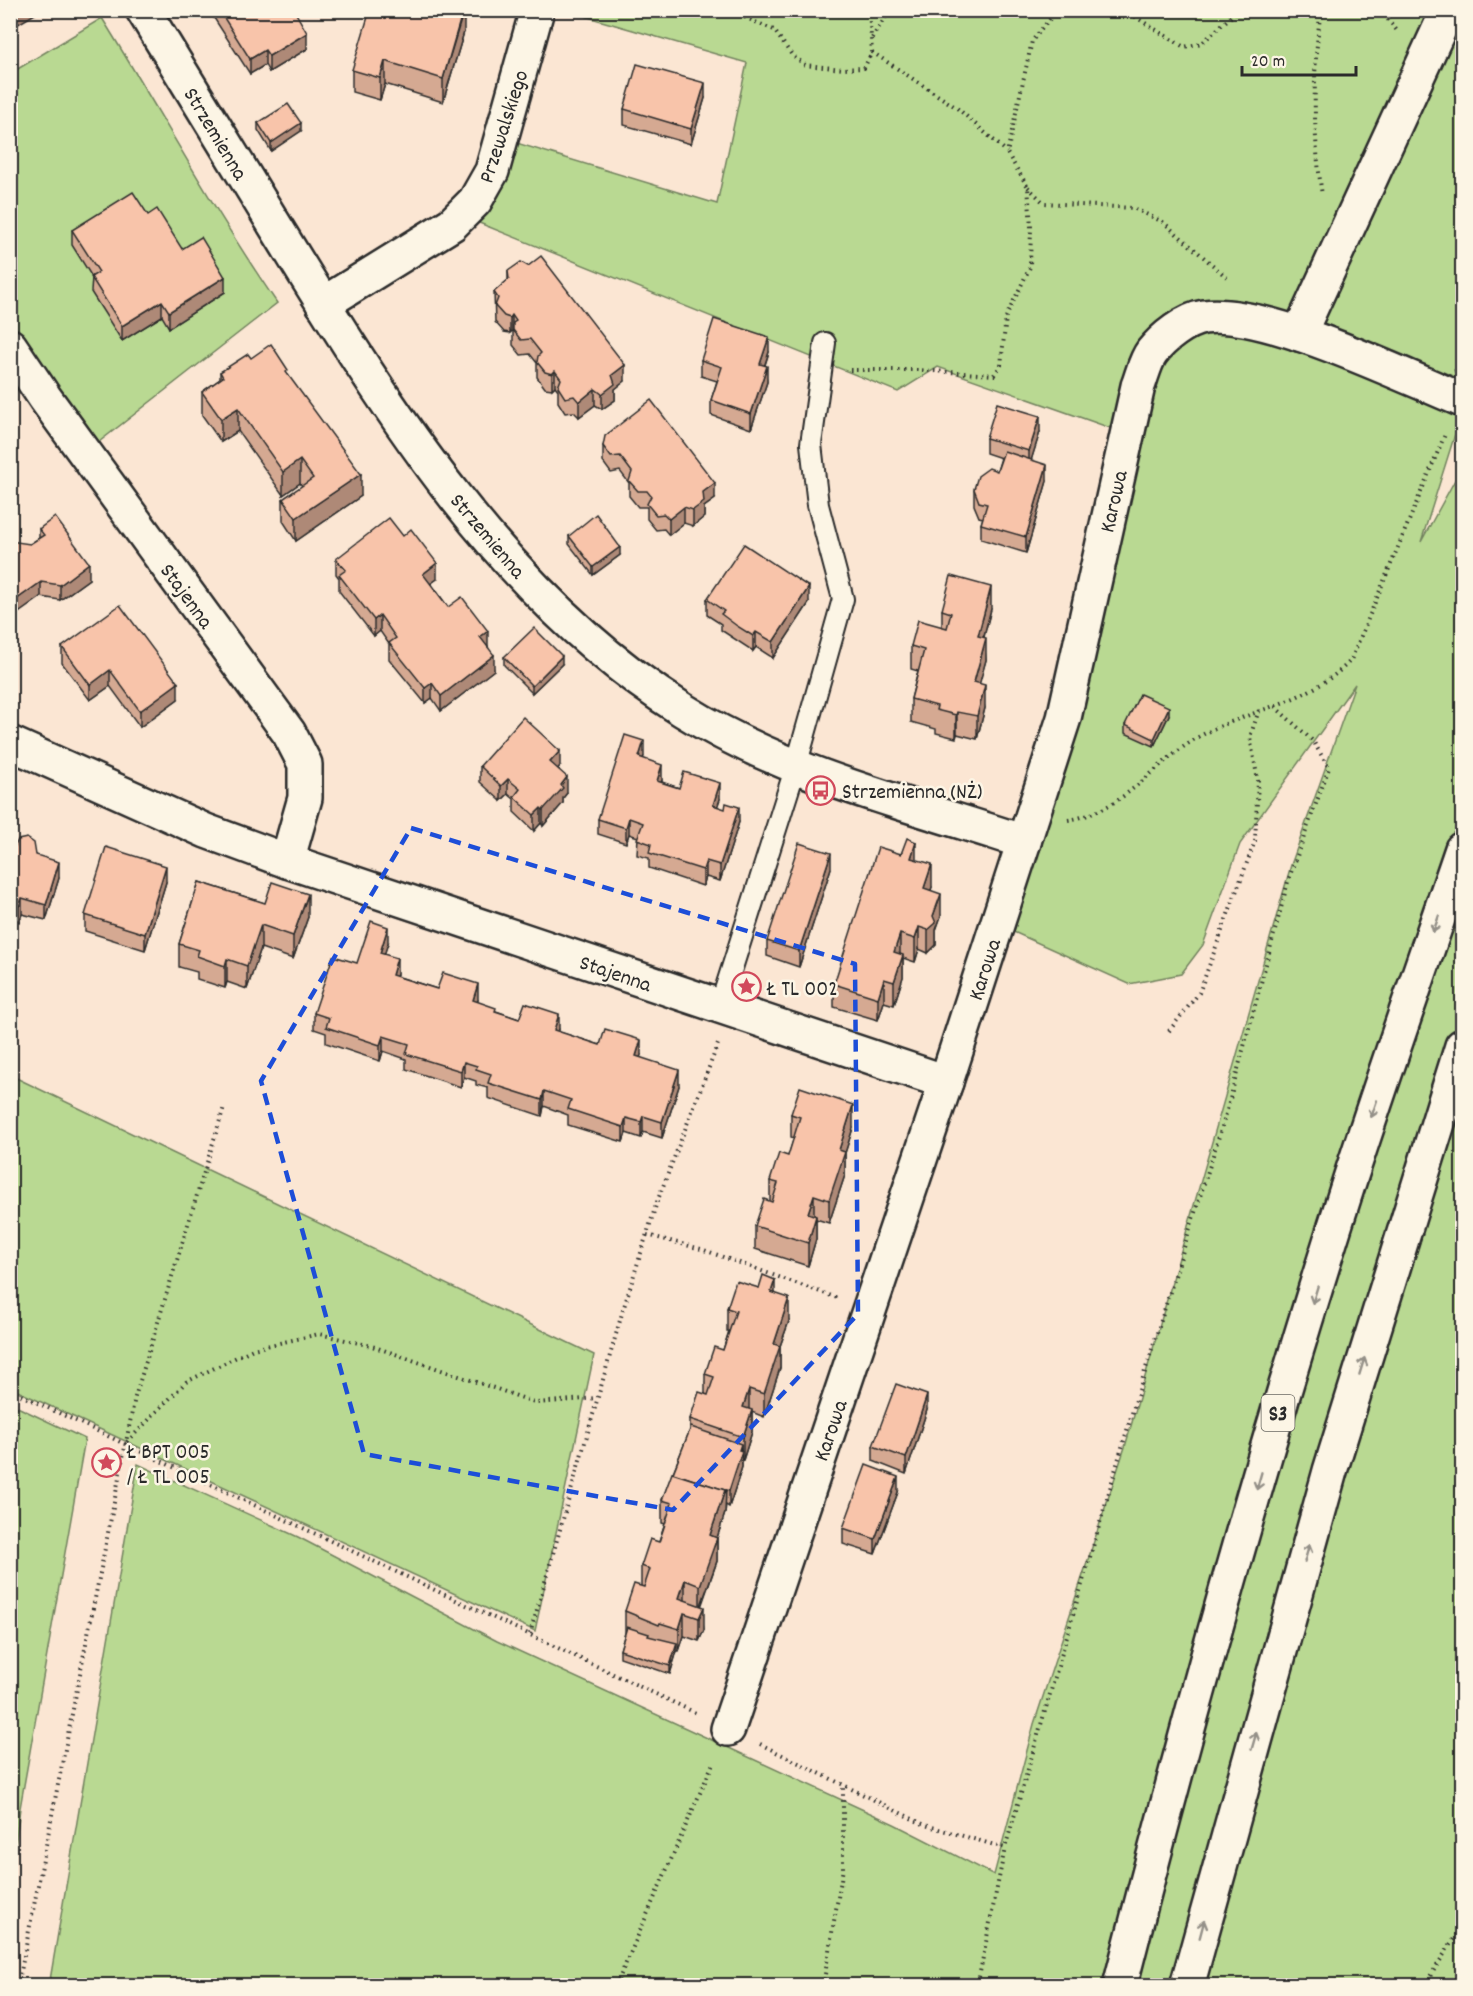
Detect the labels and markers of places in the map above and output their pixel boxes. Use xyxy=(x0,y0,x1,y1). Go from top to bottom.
bus stop icon: Strzemienna (NŻ) xyxy=(805,774,837,806)
place label: Strzemienna (NŻ) xyxy=(842,778,982,809)
place icon: Ł TL 002 xyxy=(730,971,762,1003)
place label: Ł TL 002 xyxy=(766,975,838,1006)
place label: Ł BPT 005 / Ł TL 005 xyxy=(126,1438,210,1494)
place icon: Ł BPT 005 / Ł TL 005 xyxy=(90,1447,122,1479)

